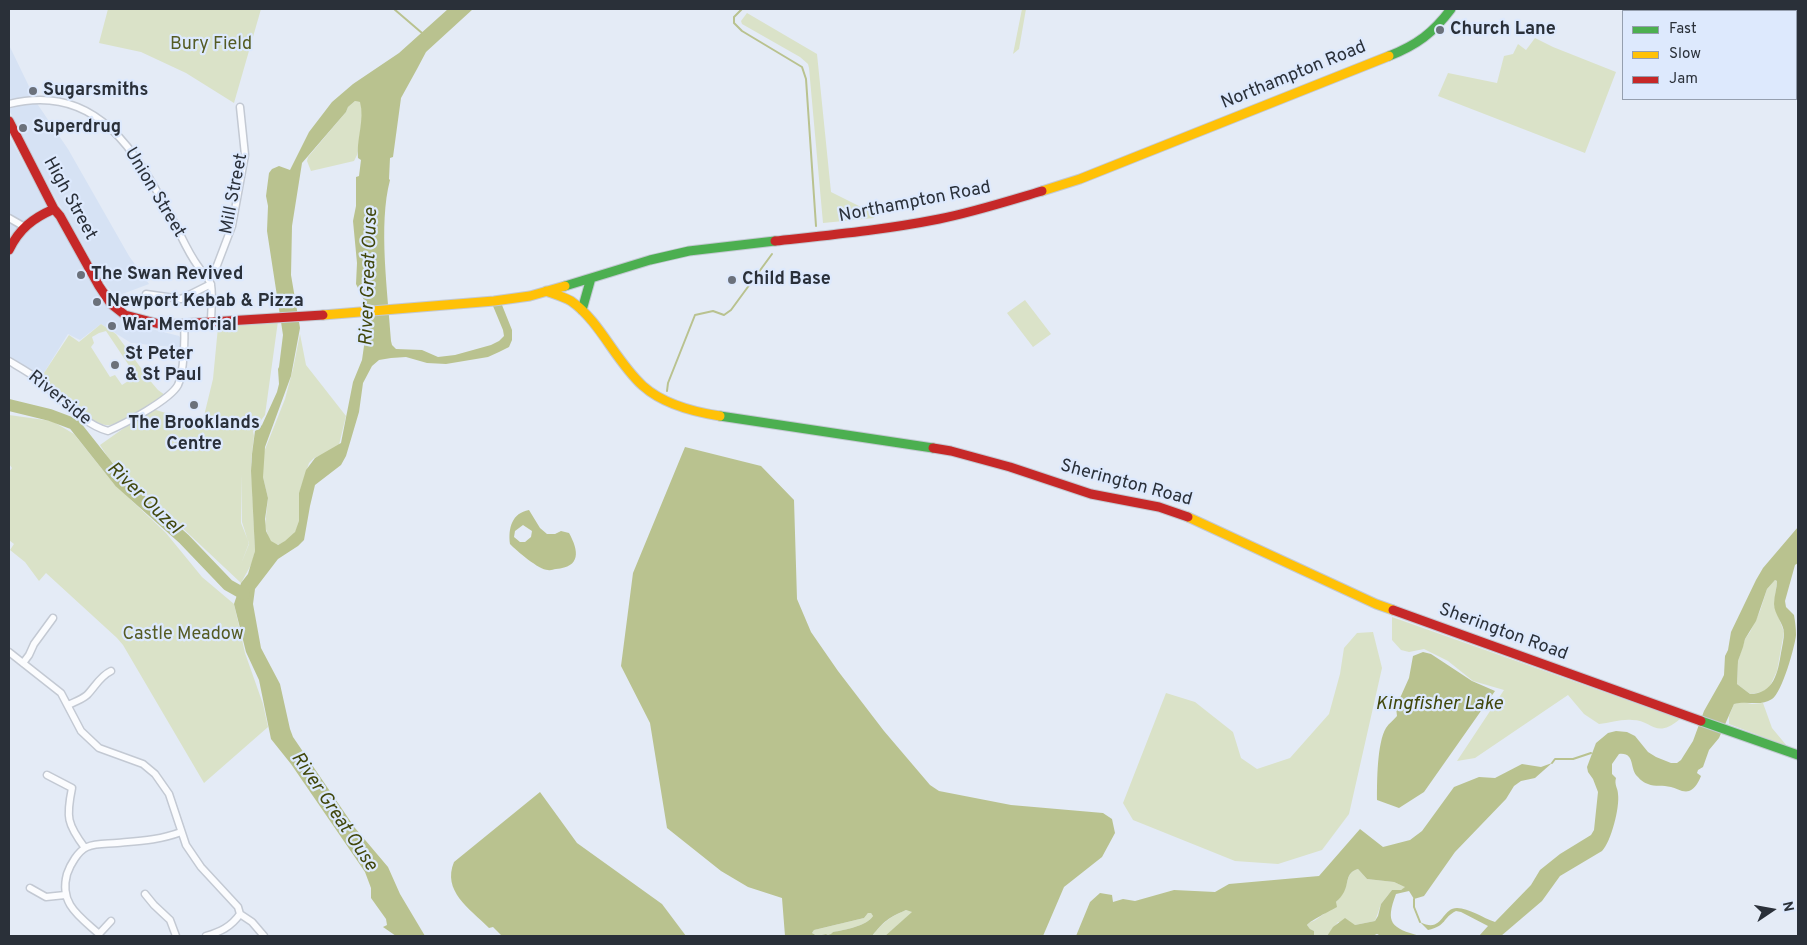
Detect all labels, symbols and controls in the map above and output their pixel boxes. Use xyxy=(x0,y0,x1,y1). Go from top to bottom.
legend xyxy=(1622,10,1797,100)
place label: Church Lane xyxy=(1450,19,1556,41)
text: Fast xyxy=(1669,20,1697,39)
marker: Church Lane xyxy=(1434,24,1446,36)
park label: Bury Field xyxy=(170,34,252,56)
street label: Northampton Road xyxy=(1218,37,1370,115)
text: Slow xyxy=(1669,45,1701,64)
text: Jam xyxy=(1669,70,1698,89)
place label: Sugarsmiths xyxy=(43,80,148,102)
marker: Sugarsmiths xyxy=(27,85,39,97)
place label: Superdrug xyxy=(33,117,121,139)
marker: Superdrug xyxy=(17,122,29,134)
street label: Union Street xyxy=(119,144,189,242)
street label: Mill Street xyxy=(217,152,253,236)
street label: High Street xyxy=(37,154,101,244)
street label: Northampton Road xyxy=(837,178,993,228)
water label: River Great Ouse xyxy=(356,207,384,347)
place label: The Swan Revived xyxy=(91,264,243,286)
marker: The Swan Revived xyxy=(75,269,87,281)
place label: Child Base xyxy=(742,269,831,291)
marker: Child Base xyxy=(726,274,738,286)
place label: Newport Kebab & Pizza xyxy=(107,291,304,313)
marker: Newport Kebab & Pizza xyxy=(91,296,103,308)
place label: War Memorial xyxy=(122,315,237,337)
marker: War Memorial xyxy=(106,320,118,332)
place label: St Peter & St Paul xyxy=(125,344,202,386)
marker: St Peter & St Paul xyxy=(109,359,121,371)
street label: Riverside xyxy=(23,367,95,431)
marker: The Brooklands Centre xyxy=(188,399,200,411)
place label: The Brooklands Centre xyxy=(128,413,260,456)
street label: Sherington Road xyxy=(1058,456,1194,512)
water label: River Ouzel xyxy=(101,458,185,540)
street label: Sherington Road xyxy=(1436,600,1570,666)
park label: Castle Meadow xyxy=(122,624,244,646)
water label: Kingfisher Lake xyxy=(1375,694,1503,716)
water label: River Great Ouse xyxy=(285,748,381,876)
north arrow xyxy=(1747,885,1797,935)
text: N xyxy=(1778,900,1797,913)

